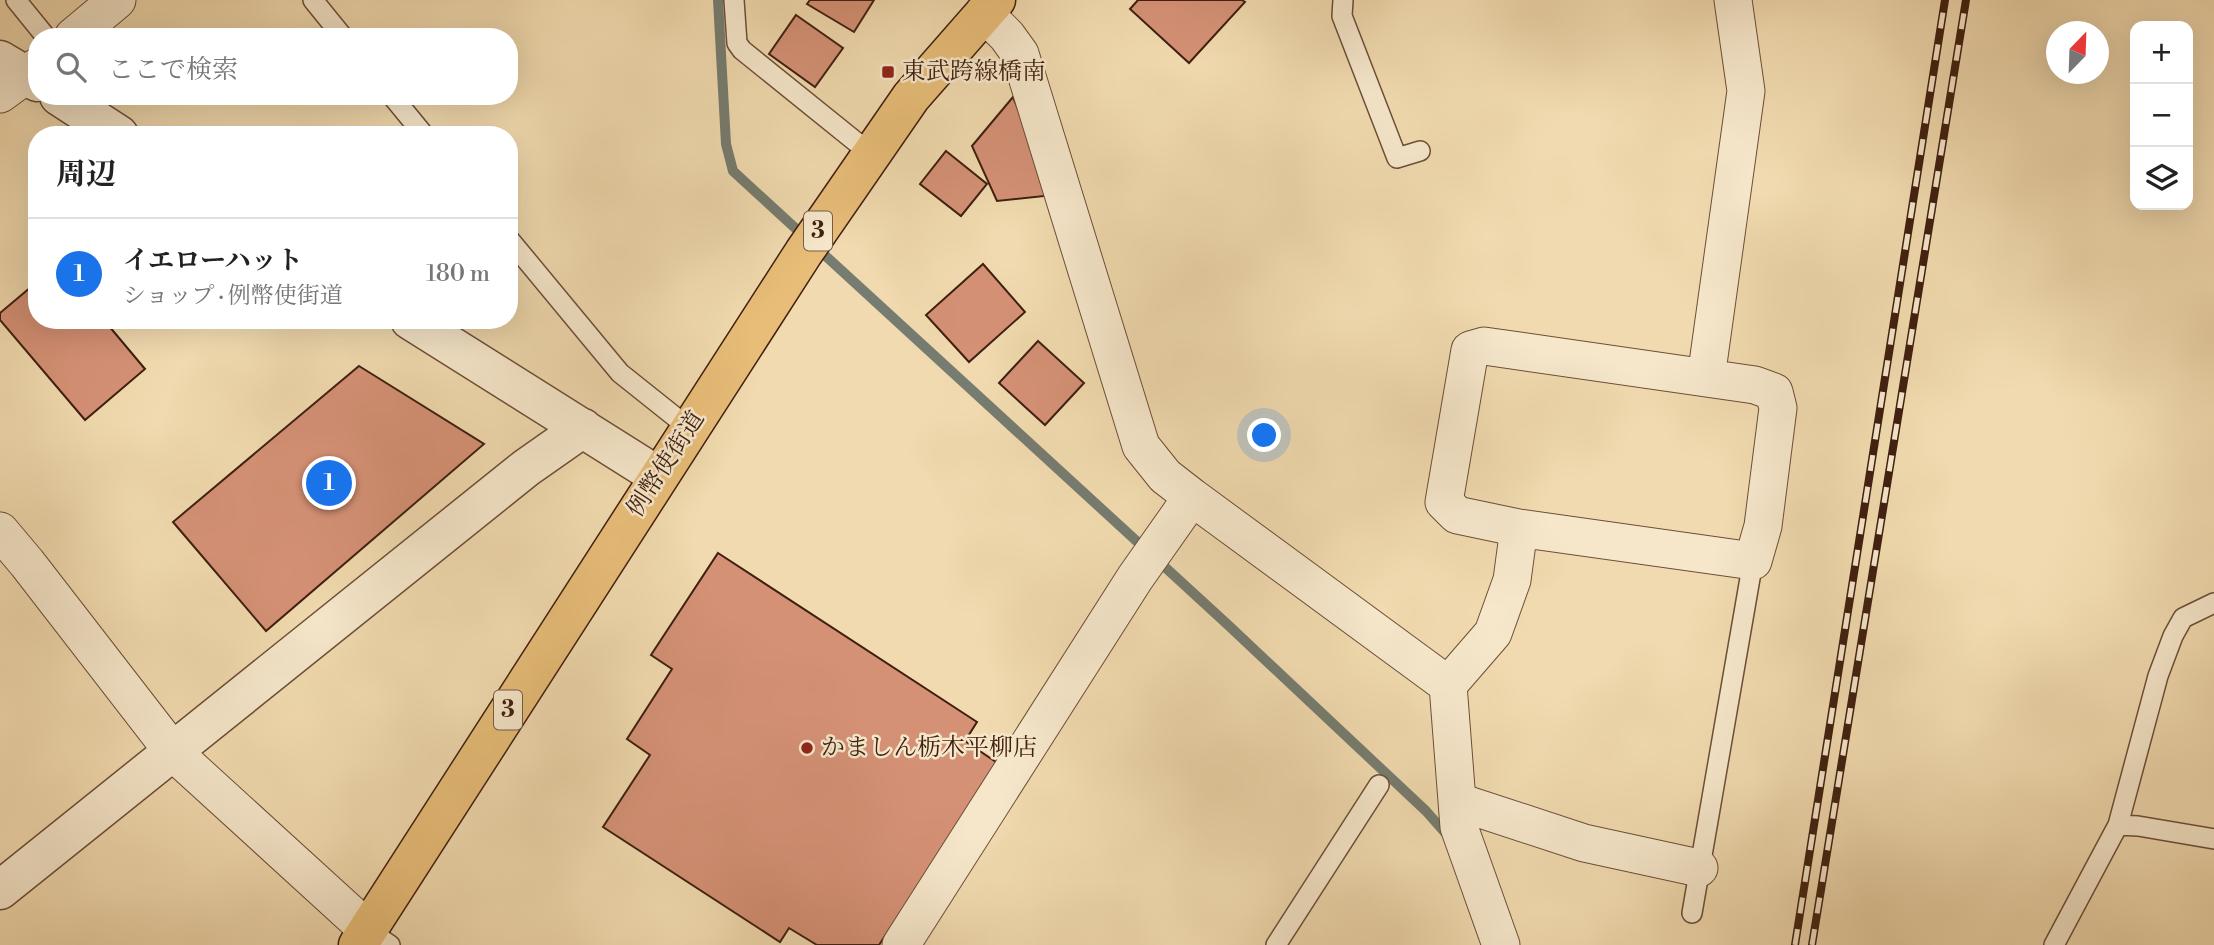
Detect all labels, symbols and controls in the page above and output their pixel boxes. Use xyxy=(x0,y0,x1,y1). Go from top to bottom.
north arrow xyxy=(2046,21,2109,84)
map controls xyxy=(2130,21,2193,210)
button: + xyxy=(2130,21,2193,84)
search box xyxy=(28,28,518,105)
icon: search xyxy=(52,48,90,86)
text: ここで検索 xyxy=(108,54,238,86)
place label: 東武跨線橋南 xyxy=(902,57,1046,87)
marker: 東武跨線橋南 xyxy=(880,64,896,80)
button: − xyxy=(2130,84,2193,147)
button: layers xyxy=(2130,147,2193,210)
text: 周辺 xyxy=(56,156,116,194)
road number: 3 xyxy=(804,212,832,250)
text: イエローハット xyxy=(123,245,303,277)
text: 1 xyxy=(73,260,85,288)
text: 180 m xyxy=(426,260,490,288)
text: ショップ · 例幣使街道 xyxy=(123,282,343,310)
street label: 例幣使街道 xyxy=(621,406,711,522)
your location xyxy=(1247,418,1281,452)
pin: 1 xyxy=(306,457,352,509)
road number: 3 xyxy=(494,690,522,730)
place label: かましん栃木平柳店 xyxy=(821,733,1037,763)
marker: かましん栃木平柳店 xyxy=(799,740,815,756)

